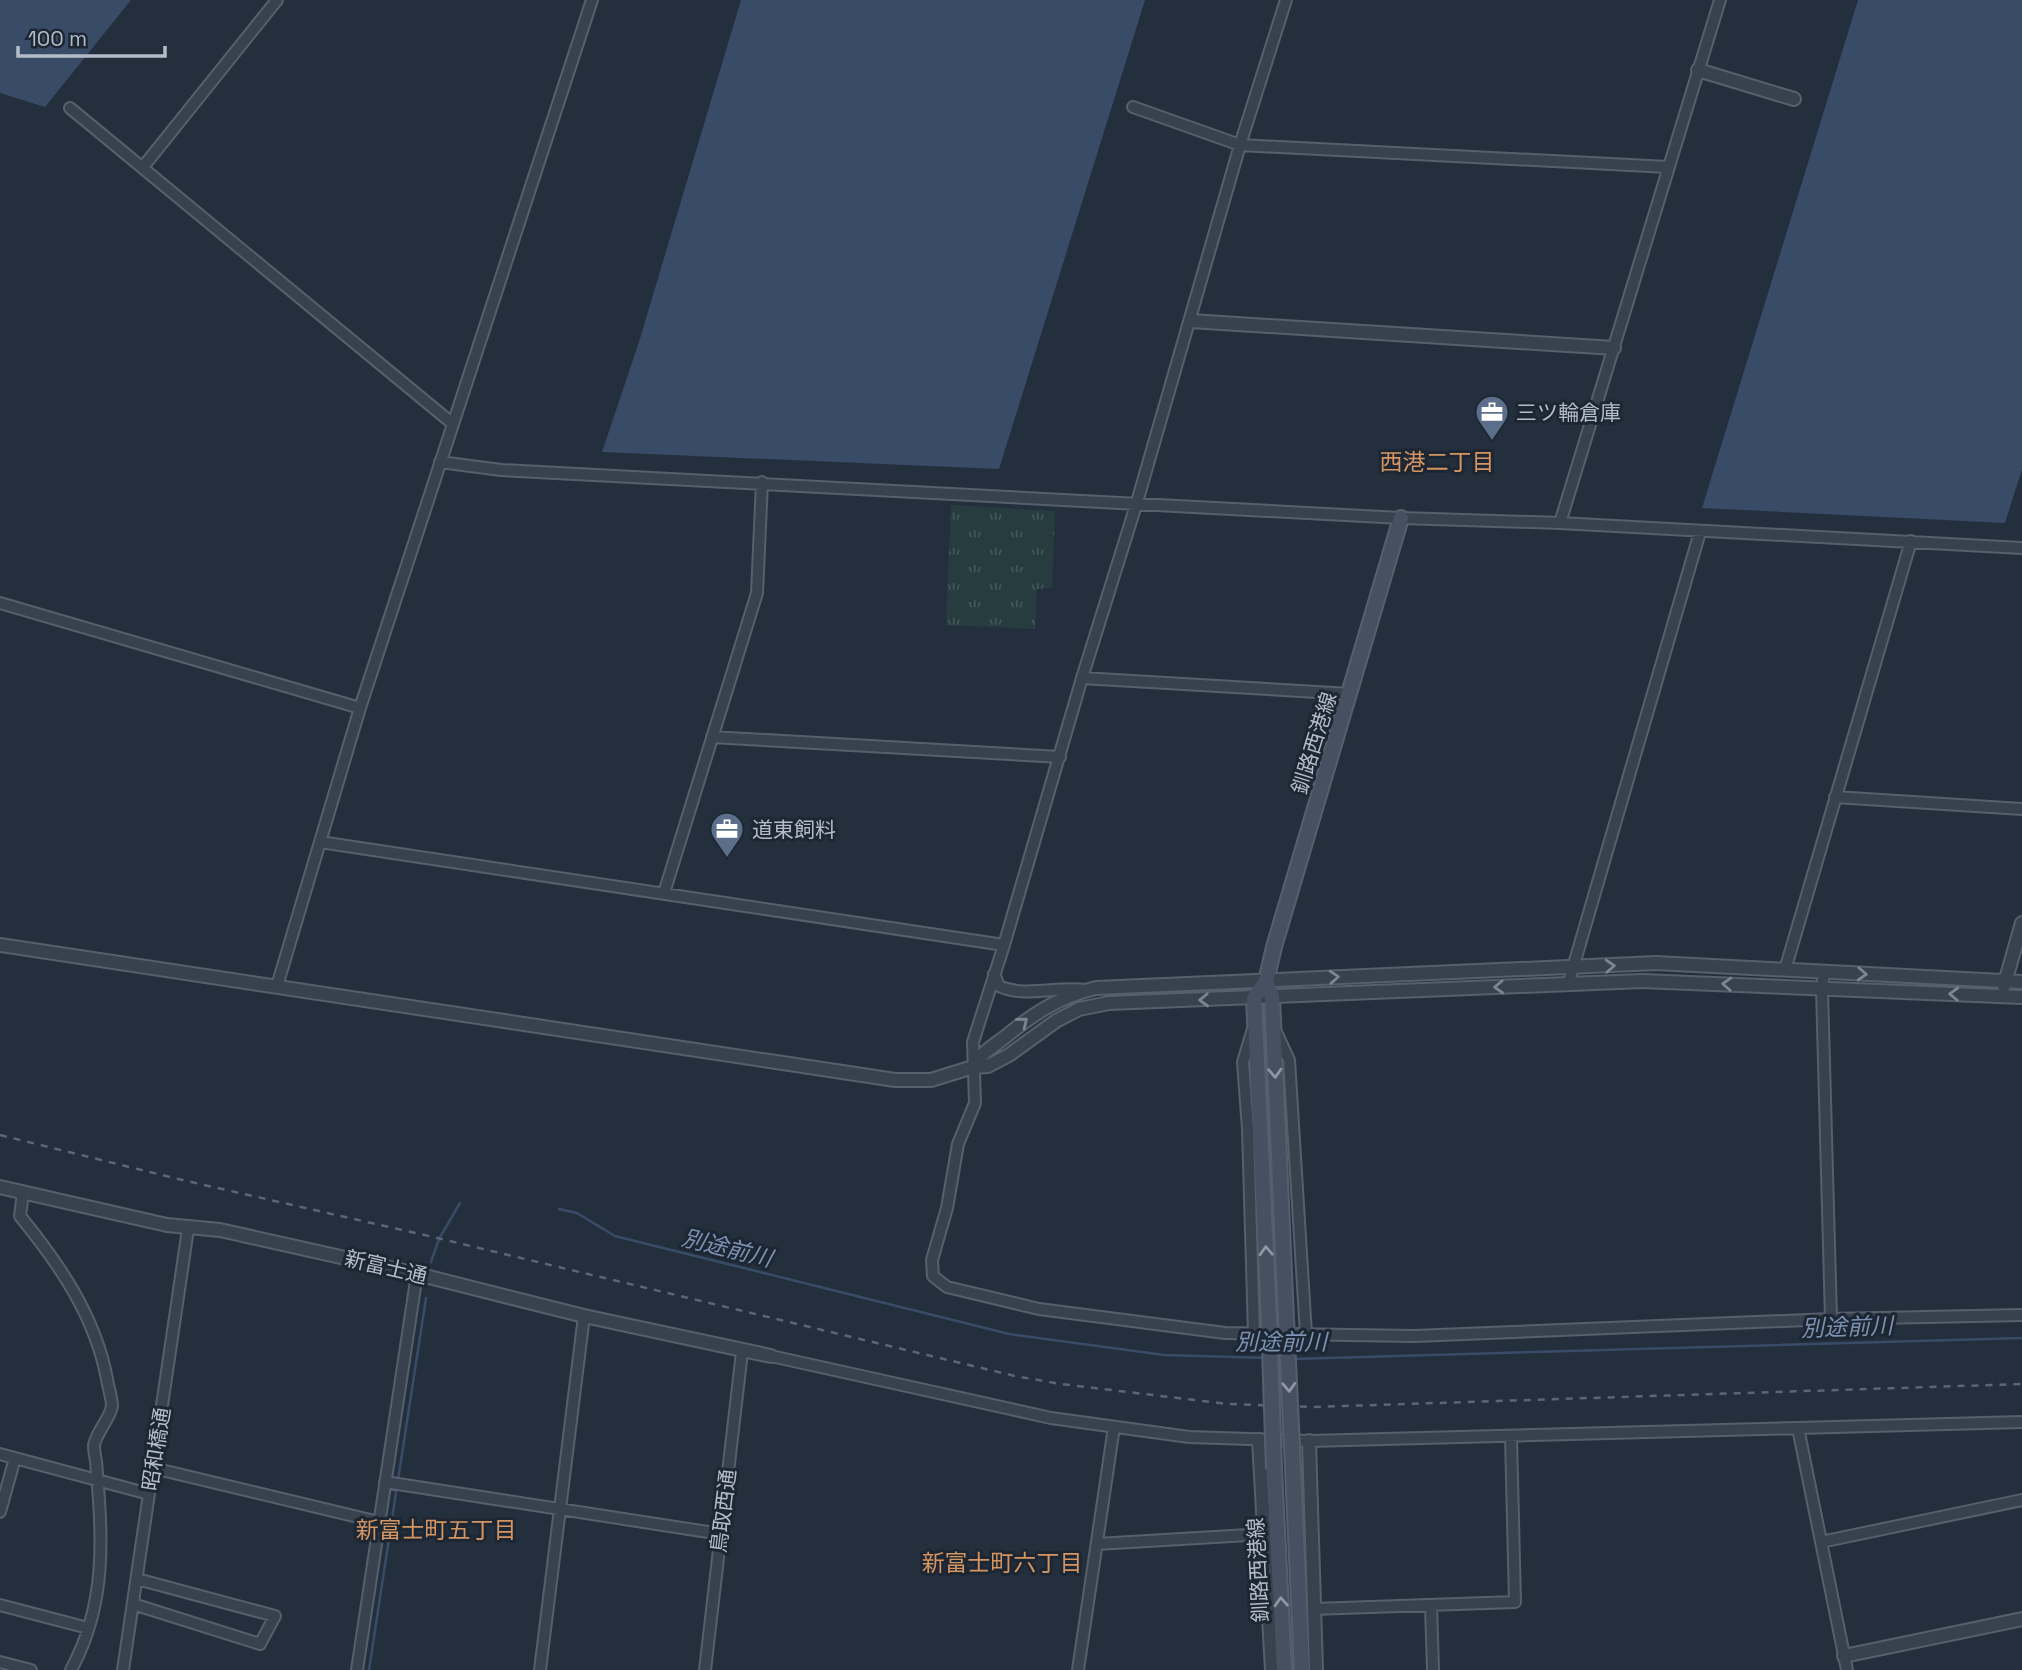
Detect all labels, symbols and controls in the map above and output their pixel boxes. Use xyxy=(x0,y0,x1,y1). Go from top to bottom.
scale bar xyxy=(18,14,164,58)
text: 100 m xyxy=(28,25,87,52)
office icon: 三ツ輪倉庫 xyxy=(1473,393,1511,442)
place label: 三ツ輪倉庫 xyxy=(1516,399,1621,426)
district label: 西港二丁目 xyxy=(1380,447,1495,477)
street label: 釧路西港線 xyxy=(1286,689,1342,797)
office icon: 道東飼料 xyxy=(708,810,746,859)
place label: 道東飼料 xyxy=(752,816,836,843)
one-way arrow xyxy=(1605,958,1616,973)
one-way arrow xyxy=(1857,966,1868,981)
one-way arrow xyxy=(1329,970,1340,985)
one-way arrow xyxy=(1721,977,1732,992)
one-way arrow xyxy=(1493,979,1504,994)
one-way arrow xyxy=(1948,987,1959,1002)
one-way arrow xyxy=(1198,992,1209,1007)
one-way arrow xyxy=(1015,1018,1028,1030)
one-way arrow xyxy=(1267,1068,1282,1079)
water label: 別途前川 xyxy=(679,1222,778,1274)
street label: 新富士通 xyxy=(342,1244,430,1290)
one-way arrow xyxy=(1258,1246,1273,1257)
water label: 別途前川 xyxy=(1801,1310,1896,1344)
water label: 別途前川 xyxy=(1235,1327,1330,1357)
one-way arrow xyxy=(1282,1382,1297,1393)
street label: 昭和橋通 xyxy=(136,1405,176,1493)
street label: 鳥取西通 xyxy=(704,1468,742,1554)
district label: 新富士町五丁目 xyxy=(356,1515,517,1545)
street label: 釧路西港線 xyxy=(1242,1517,1274,1623)
district label: 新富士町六丁目 xyxy=(922,1548,1083,1578)
one-way arrow xyxy=(1274,1596,1289,1607)

